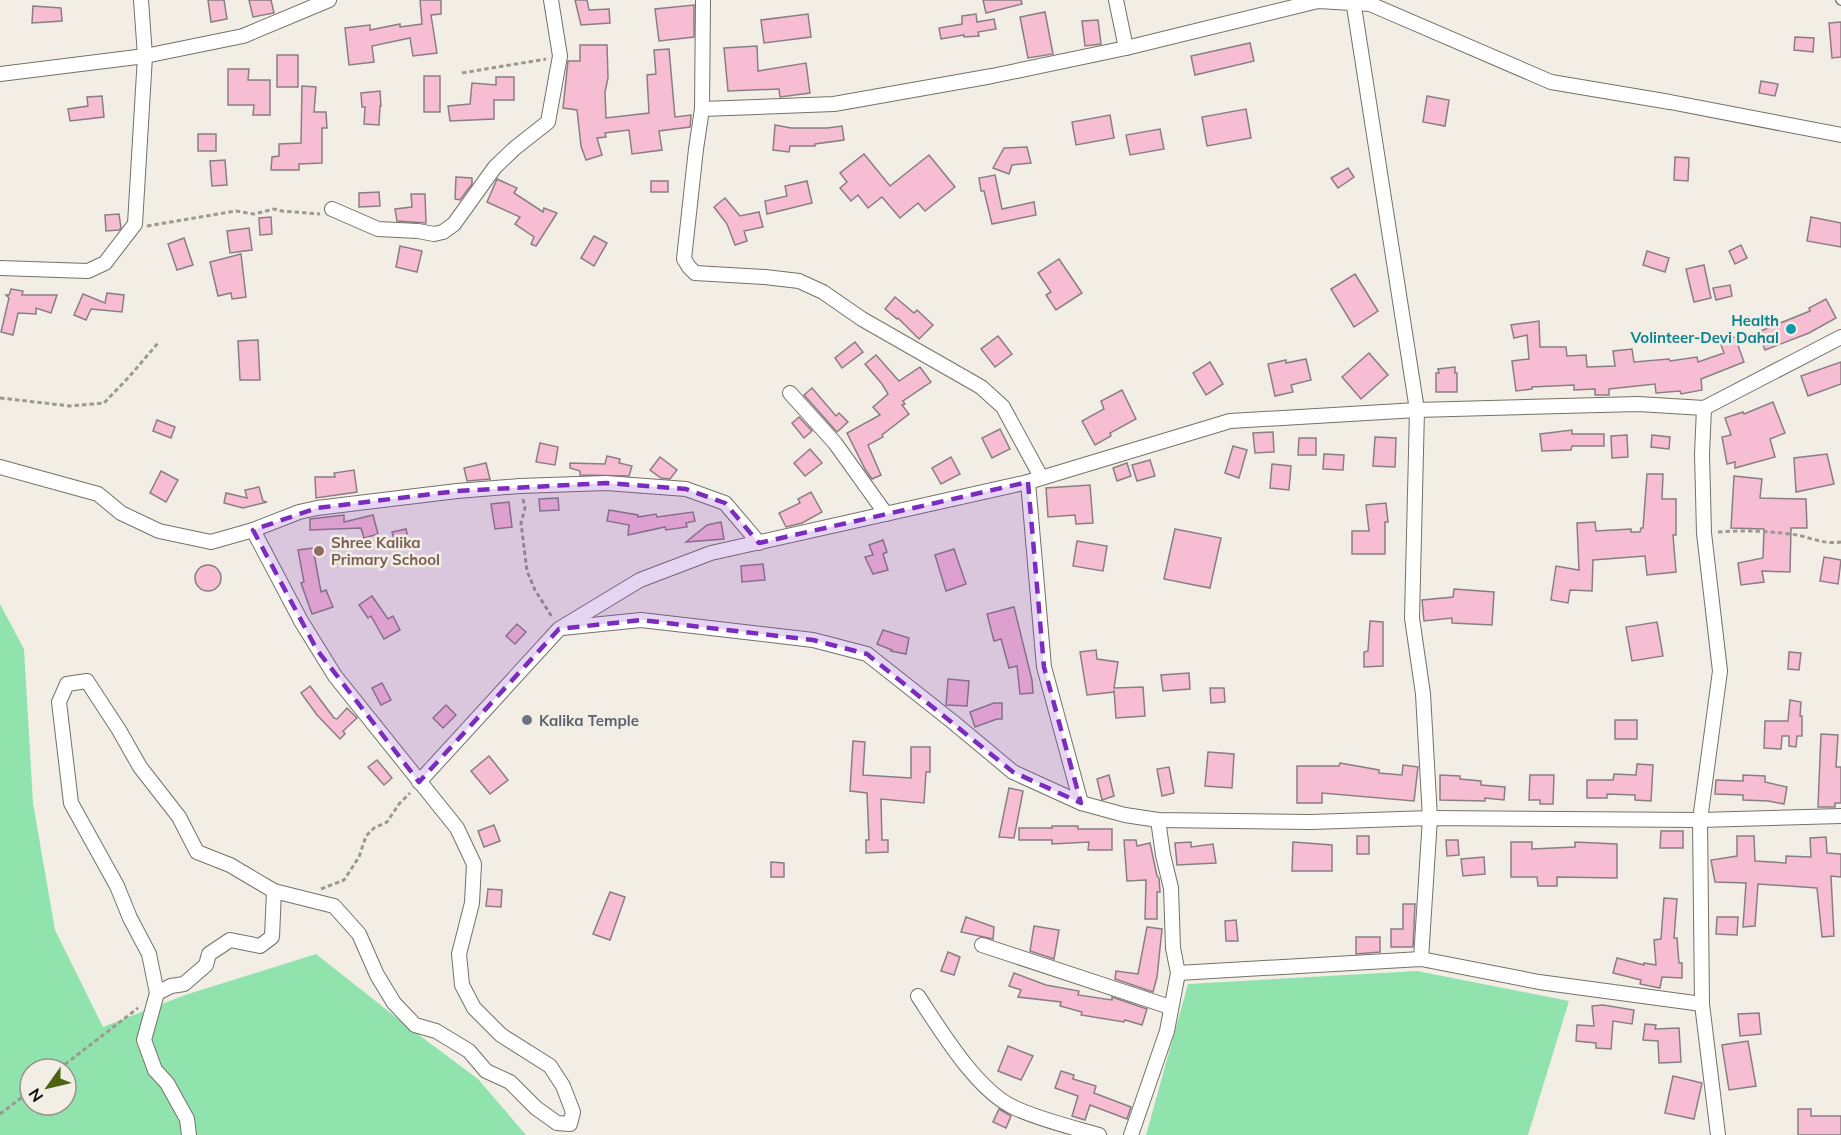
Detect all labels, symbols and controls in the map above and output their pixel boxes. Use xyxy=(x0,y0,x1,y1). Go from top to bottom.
place label: Health Volinteer-Devi Dahal xyxy=(1629,311,1779,347)
marker: Health Volinteer-Devi Dahal xyxy=(1784,322,1798,336)
place label: Shree Kalika Primary School xyxy=(331,533,440,569)
marker: Shree Kalika Primary School xyxy=(312,544,326,558)
place label: Kalika Temple xyxy=(539,711,639,730)
marker: Kalika Temple xyxy=(520,713,534,727)
north arrow xyxy=(18,1057,78,1117)
text: N xyxy=(24,1085,47,1106)

